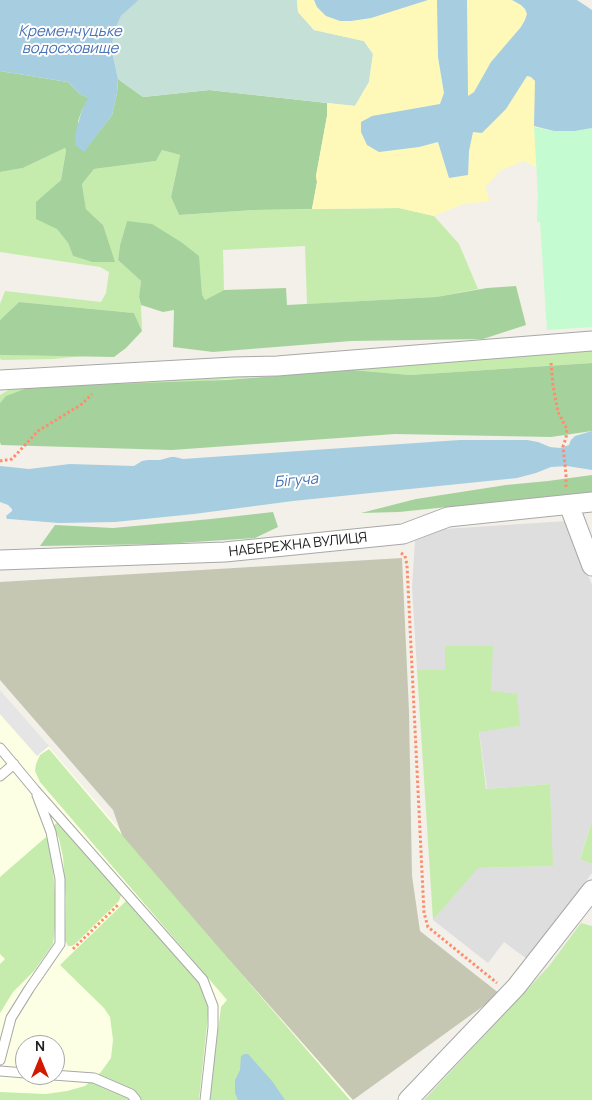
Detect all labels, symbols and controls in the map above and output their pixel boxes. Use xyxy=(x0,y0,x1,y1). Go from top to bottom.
water label: Кременчуцьке водосховище xyxy=(18,23,122,58)
water label: Бігуча xyxy=(273,470,319,492)
street label: НАБЕРЕЖНА ВУЛИЦЯ xyxy=(228,529,368,561)
north arrow xyxy=(15,1035,65,1085)
text: N xyxy=(35,1036,45,1055)

